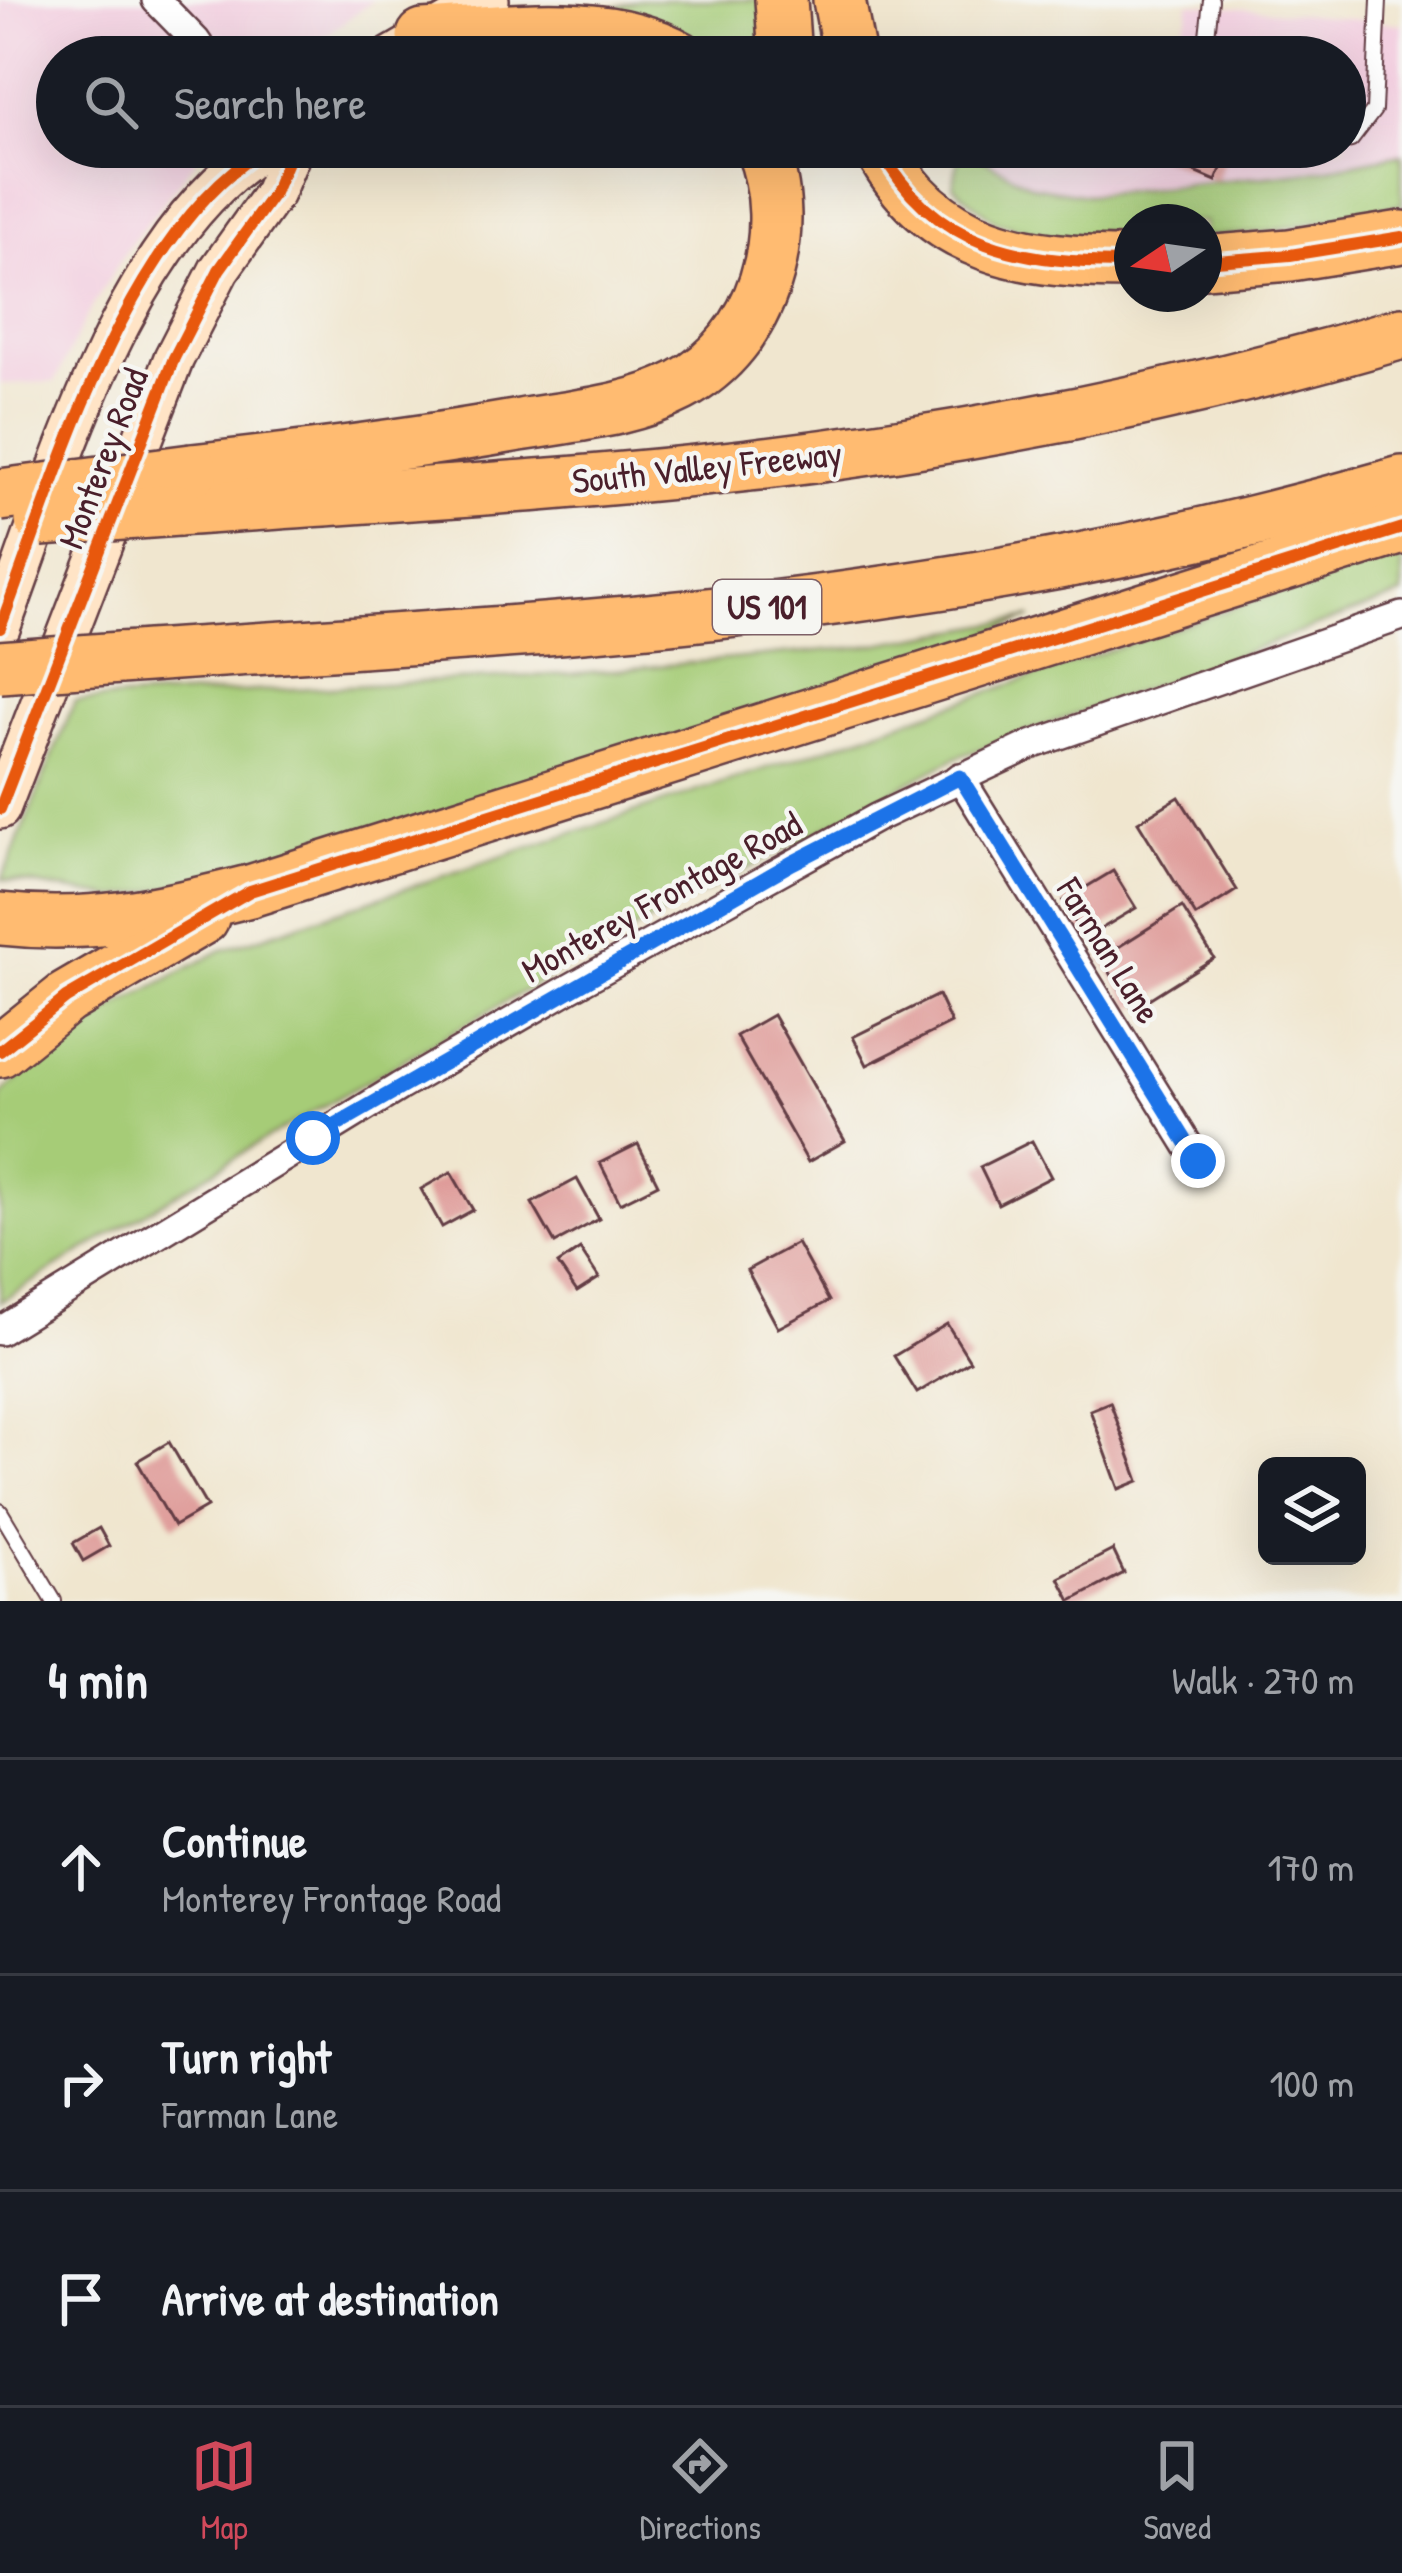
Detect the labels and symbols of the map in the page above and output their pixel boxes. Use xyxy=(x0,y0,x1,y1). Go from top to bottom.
north arrow xyxy=(1114,204,1222,312)
street label: Monterey Road xyxy=(45,361,159,555)
street label: South Valley Freeway xyxy=(570,427,844,505)
road number: US 101 xyxy=(713,580,821,634)
street label: Monterey Frontage Road xyxy=(512,799,810,993)
street label: Farman Lane xyxy=(1046,867,1174,1032)
route start xyxy=(286,1111,340,1165)
route end xyxy=(1171,1134,1225,1188)

